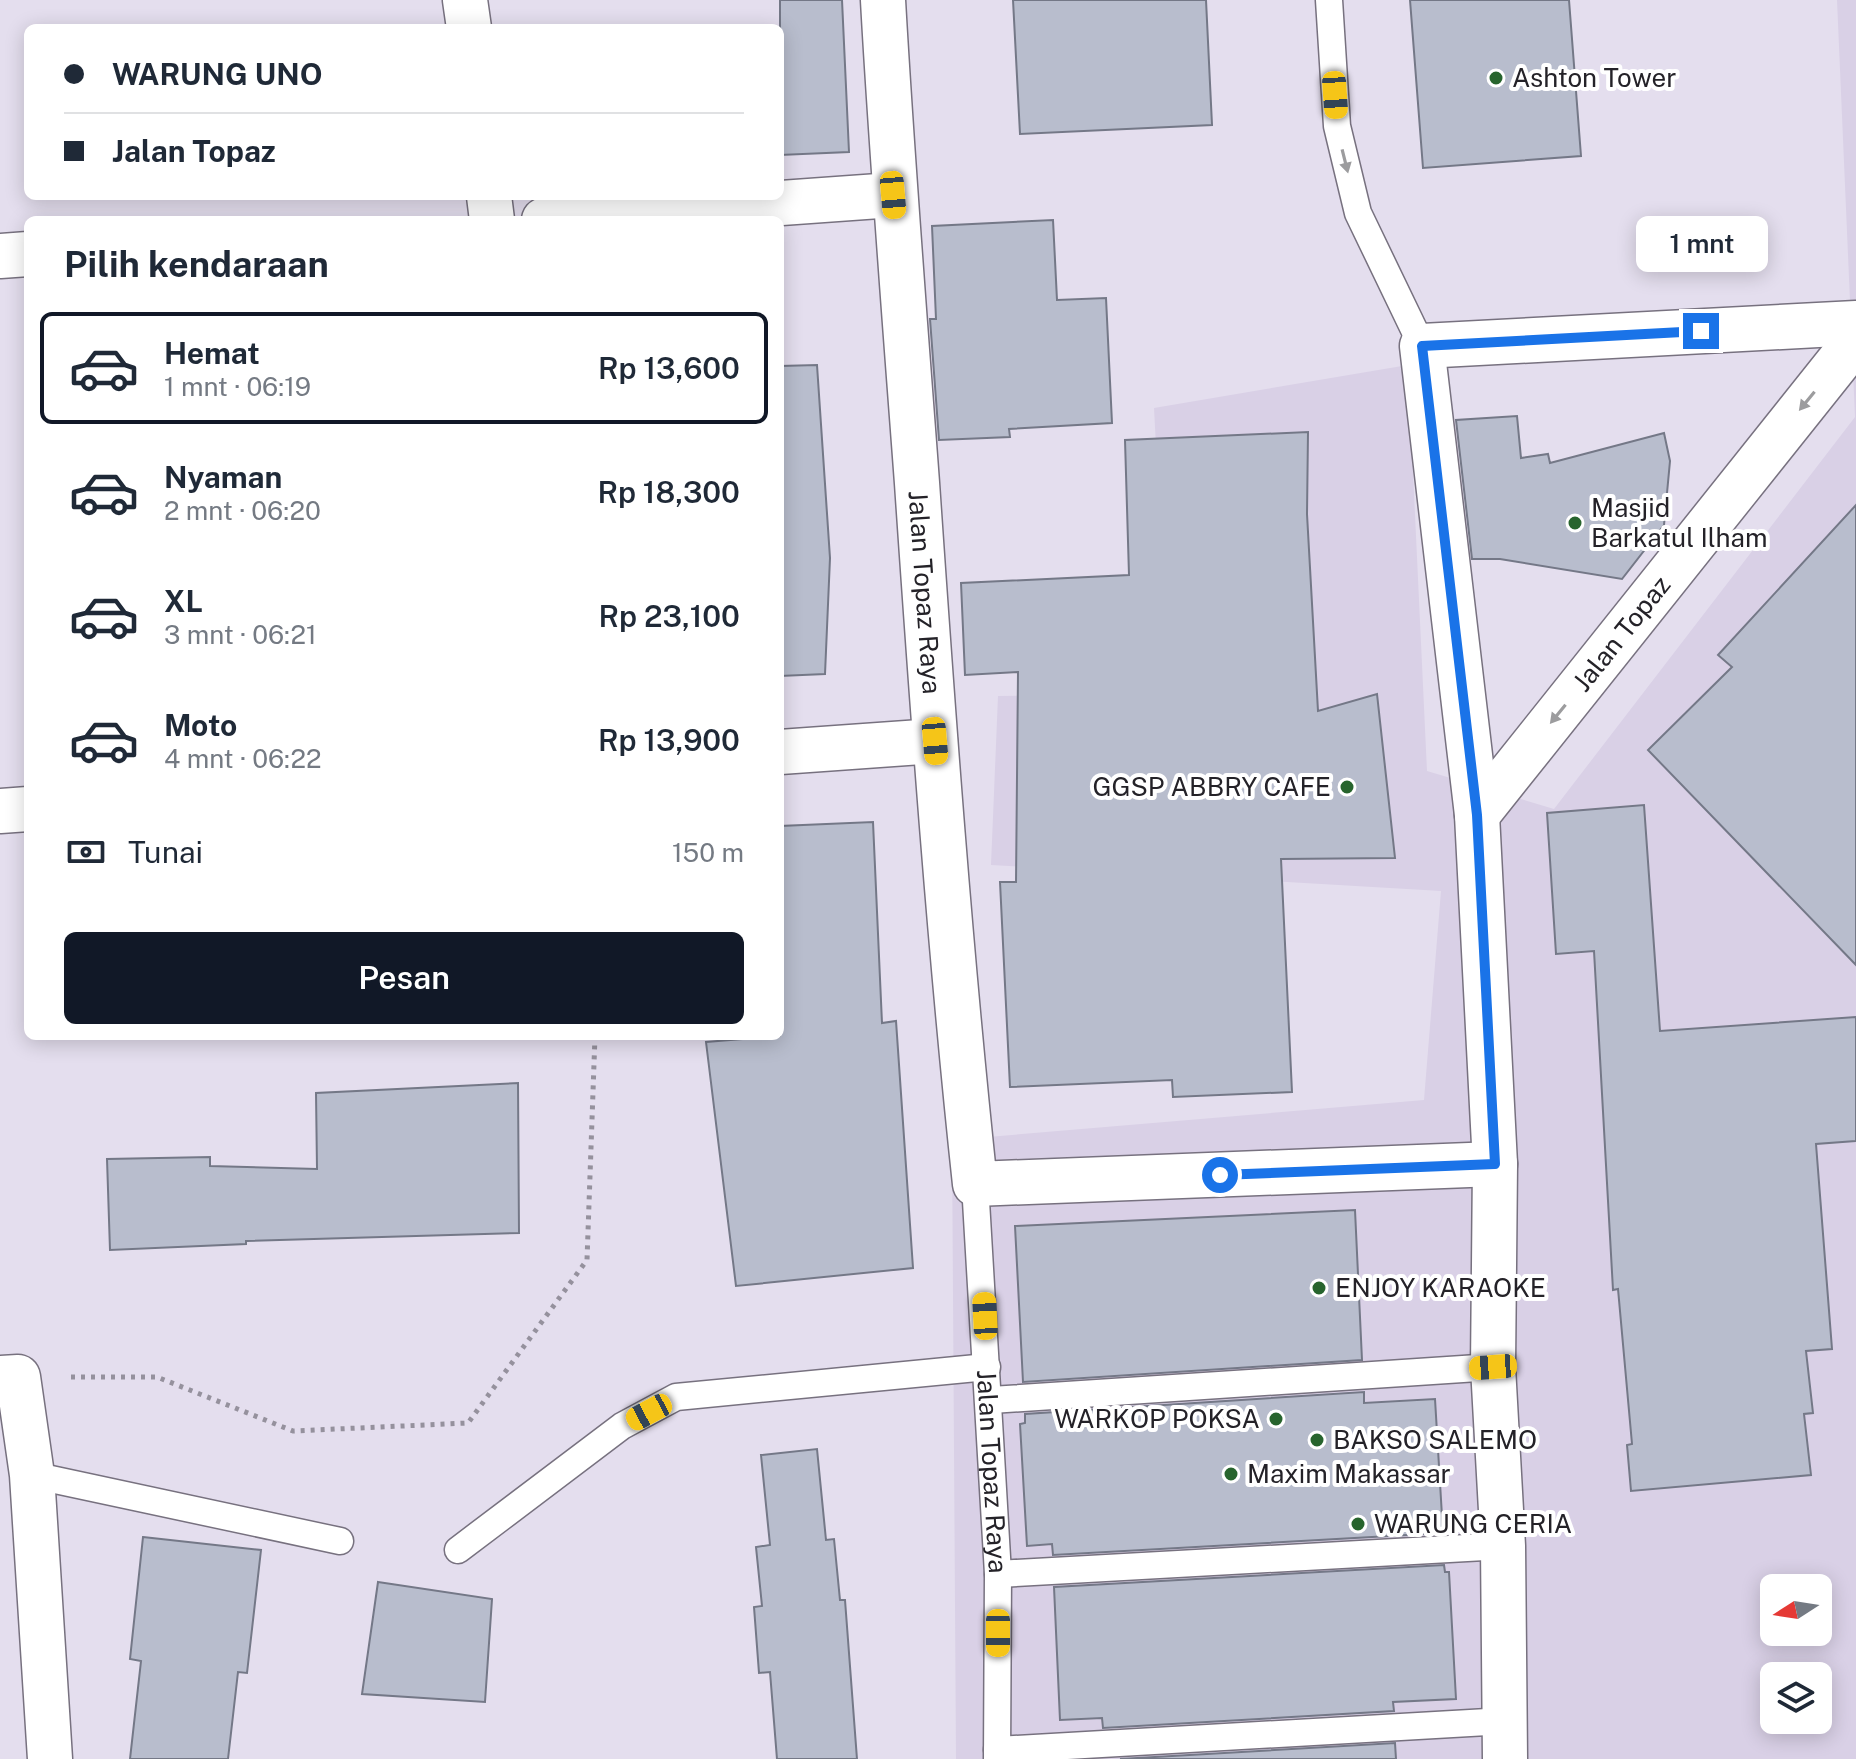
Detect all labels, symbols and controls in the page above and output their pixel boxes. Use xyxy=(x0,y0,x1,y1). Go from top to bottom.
text: WARUNG UNO xyxy=(112,56,322,92)
place label: Ashton Tower xyxy=(1512,62,1677,93)
marker: Ashton Tower xyxy=(1487,69,1505,87)
car xyxy=(1321,70,1349,120)
text: Jalan Topaz xyxy=(112,133,276,169)
one-way arrow xyxy=(1340,148,1352,173)
car xyxy=(879,170,907,220)
callout: 1 mnt xyxy=(1635,215,1767,271)
text: 1 mnt xyxy=(1669,228,1735,259)
text: Pilih kendaraan xyxy=(64,243,329,285)
route end xyxy=(1683,313,1719,349)
icon: car xyxy=(68,332,140,404)
text: Hemat xyxy=(164,335,260,371)
text: Rp 13,600 xyxy=(598,350,740,386)
text: 1 mnt · 06:19 xyxy=(164,371,311,402)
one-way arrow xyxy=(1800,391,1816,411)
icon: car xyxy=(68,456,140,528)
text: Nyaman xyxy=(164,459,282,495)
text: Rp 18,300 xyxy=(597,474,740,510)
street label: Jalan Topaz Raya xyxy=(903,490,948,695)
place label: Masjid Barkatul Ilham xyxy=(1591,492,1767,553)
text: 2 mnt · 06:20 xyxy=(164,495,321,526)
marker: Masjid Barkatul Ilham xyxy=(1566,514,1584,532)
street label: Jalan Topaz xyxy=(1566,570,1677,697)
icon: car xyxy=(68,580,140,652)
text: XL xyxy=(164,583,203,619)
text: Rp 23,100 xyxy=(599,598,740,634)
text: 3 mnt · 06:21 xyxy=(164,619,317,650)
icon: car xyxy=(68,704,140,776)
one-way arrow xyxy=(1550,704,1567,724)
text: Moto xyxy=(164,707,237,743)
car xyxy=(921,716,949,766)
text: Rp 13,900 xyxy=(598,722,740,758)
text: 4 mnt · 06:22 xyxy=(164,743,321,774)
place label: GGSP ABBRY CAFE xyxy=(1092,771,1331,802)
marker: GGSP ABBRY CAFE xyxy=(1338,778,1356,796)
icon: cash xyxy=(64,830,108,874)
text: Tunai xyxy=(128,834,203,870)
text: 150 m xyxy=(672,837,744,868)
button: Pesan xyxy=(64,932,744,1024)
route start xyxy=(1202,1157,1238,1193)
place label: ENJOY KARAOKE xyxy=(1335,1272,1546,1303)
marker: ENJOY KARAOKE xyxy=(1310,1279,1328,1297)
car xyxy=(972,1291,998,1341)
car xyxy=(1468,1353,1518,1381)
street label: Jalan Topaz Raya xyxy=(971,1369,1014,1574)
car xyxy=(622,1390,676,1434)
place label: WARKOP POKSA xyxy=(1054,1403,1260,1434)
marker: WARKOP POKSA xyxy=(1267,1410,1285,1428)
place label: BAKSO SALEMO xyxy=(1333,1424,1537,1455)
marker: BAKSO SALEMO xyxy=(1308,1431,1326,1449)
place label: Maxim Makassar xyxy=(1247,1458,1451,1489)
marker: Maxim Makassar xyxy=(1222,1465,1240,1483)
place label: WARUNG CERIA xyxy=(1374,1508,1572,1539)
marker: WARUNG CERIA xyxy=(1349,1515,1367,1533)
north arrow xyxy=(1760,1574,1832,1646)
map controls xyxy=(1760,1574,1832,1734)
car xyxy=(986,1609,1010,1657)
button: layers xyxy=(1760,1662,1832,1734)

